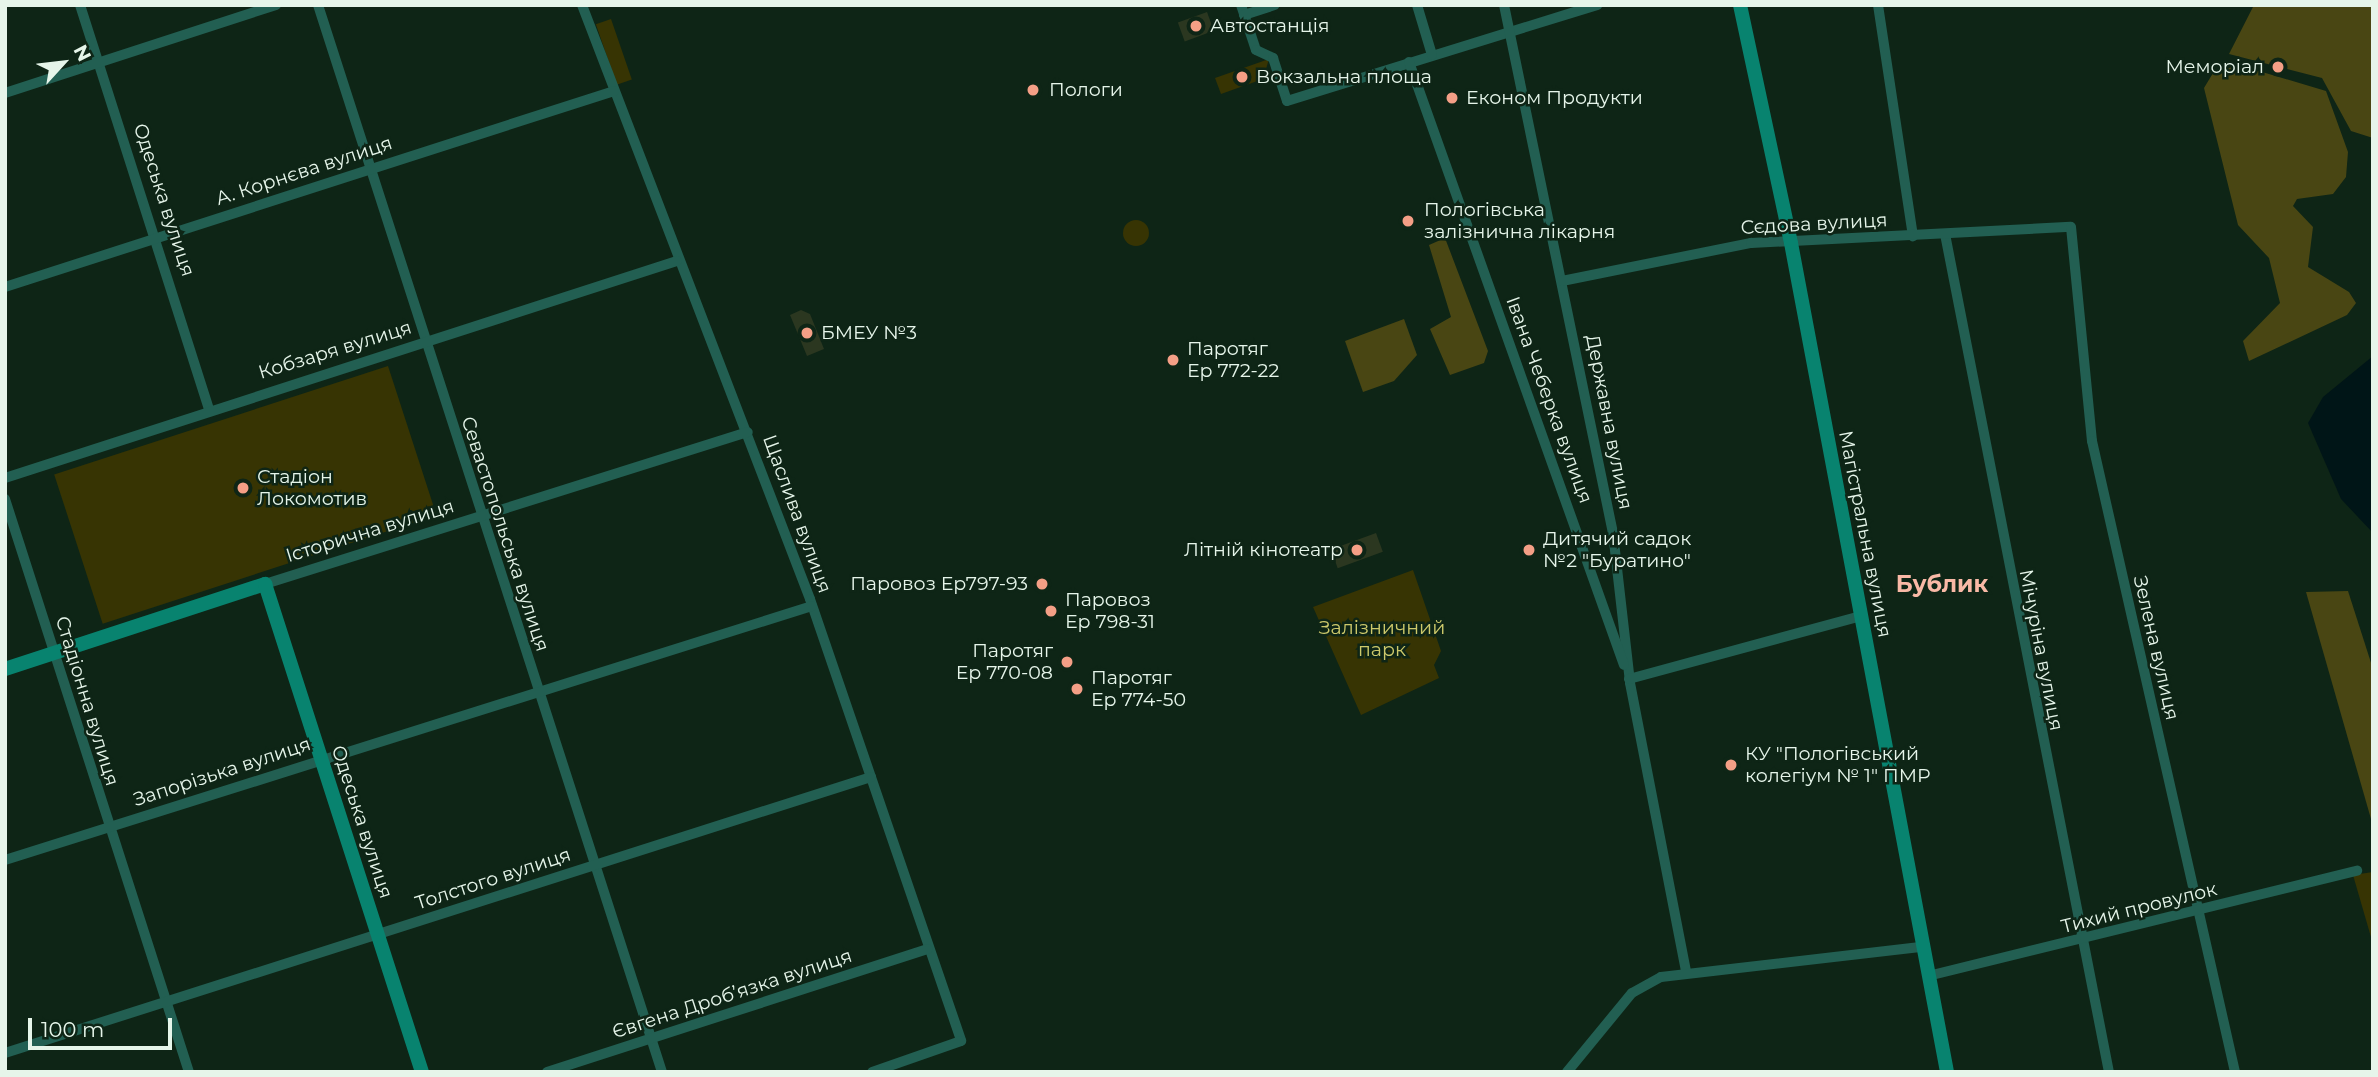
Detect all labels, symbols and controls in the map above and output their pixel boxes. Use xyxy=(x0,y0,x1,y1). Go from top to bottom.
place label: Автостанція xyxy=(1210,15,1329,37)
marker: Автостанція xyxy=(1188,18,1204,34)
north arrow xyxy=(28,28,98,98)
text: N xyxy=(68,41,96,65)
place label: Меморіал xyxy=(2166,56,2264,78)
marker: Меморіал xyxy=(2270,59,2286,75)
place label: Вокзальна площа xyxy=(1256,66,1432,88)
marker: Вокзальна площа xyxy=(1234,69,1250,85)
place label: Пологи xyxy=(1049,79,1123,101)
marker: Пологи xyxy=(1023,80,1043,100)
place label: Економ Продукти xyxy=(1466,87,1643,109)
marker: Економ Продукти xyxy=(1444,90,1460,106)
street label: Одеська вулиця xyxy=(129,121,199,279)
street label: А. Корнєва вулиця xyxy=(213,132,395,210)
place label: Пологівська залізнична лікарня xyxy=(1424,199,1615,243)
street label: Сєдова вулиця xyxy=(1740,209,1888,239)
marker: Пологівська залізнична лікарня xyxy=(1398,211,1418,231)
street label: Івана Чеберка вулиця xyxy=(1501,294,1597,506)
street label: Кобзаря вулиця xyxy=(256,316,414,384)
place label: БМЕУ №3 xyxy=(821,322,917,344)
marker: БМЕУ №3 xyxy=(799,325,815,341)
street label: Державна вулиця xyxy=(1581,333,1637,511)
place label: Паротяг Ер 772-22 xyxy=(1187,338,1279,382)
marker: Паротяг Ер 772-22 xyxy=(1165,352,1181,368)
street label: Севастопольська вулиця xyxy=(456,414,554,654)
street label: Магістральна вулиця xyxy=(1834,429,1896,639)
street label: Щаслива вулиця xyxy=(758,432,836,596)
place label: Стадіон Локомотив xyxy=(257,466,367,510)
marker: Стадіон Локомотив xyxy=(235,480,251,496)
street label: Історична вулиця xyxy=(283,495,457,567)
place label: Дитячий садок №2 "Буратино" xyxy=(1543,528,1691,572)
place label: Літній кінотеатр xyxy=(1184,539,1343,561)
marker: Літній кінотеатр xyxy=(1349,542,1365,558)
marker: Дитячий садок №2 "Буратино" xyxy=(1521,542,1537,558)
street label: Мічуріна вулиця xyxy=(2014,567,2068,733)
district label: Бублик xyxy=(1896,570,1988,598)
place label: Паровоз Ер797-93 xyxy=(850,573,1028,595)
street label: Зелена вулиця xyxy=(2128,574,2184,722)
marker: Паровоз Ер797-93 xyxy=(1034,576,1050,592)
place label: Паровоз Ер 798-31 xyxy=(1065,589,1155,633)
marker: Паровоз Ер 798-31 xyxy=(1043,603,1059,619)
street label: Стадіонна вулиця xyxy=(50,613,124,789)
park label: Залізничний парк xyxy=(1319,617,1445,661)
place label: Паротяг Ер 770-08 xyxy=(956,640,1053,684)
marker: Паротяг Ер 770-08 xyxy=(1059,654,1075,670)
place label: Паротяг Ер 774-50 xyxy=(1091,667,1186,711)
marker: Паротяг Ер 774-50 xyxy=(1069,681,1085,697)
street label: Запорізька вулиця xyxy=(130,733,314,811)
street label: Одеська вулиця xyxy=(327,743,397,901)
place label: КУ "Пологівський колегіум № 1" ПМР xyxy=(1745,743,1930,787)
marker: КУ "Пологівський колегіум № 1" ПМР xyxy=(1723,757,1739,773)
street label: Толстого вулиця xyxy=(412,843,574,915)
street label: Тихий провулок xyxy=(2059,878,2219,938)
street label: Євгена Дроб’язка вулиця xyxy=(609,944,855,1044)
scale bar xyxy=(32,1004,175,1048)
text: 100 m xyxy=(41,1017,104,1042)

